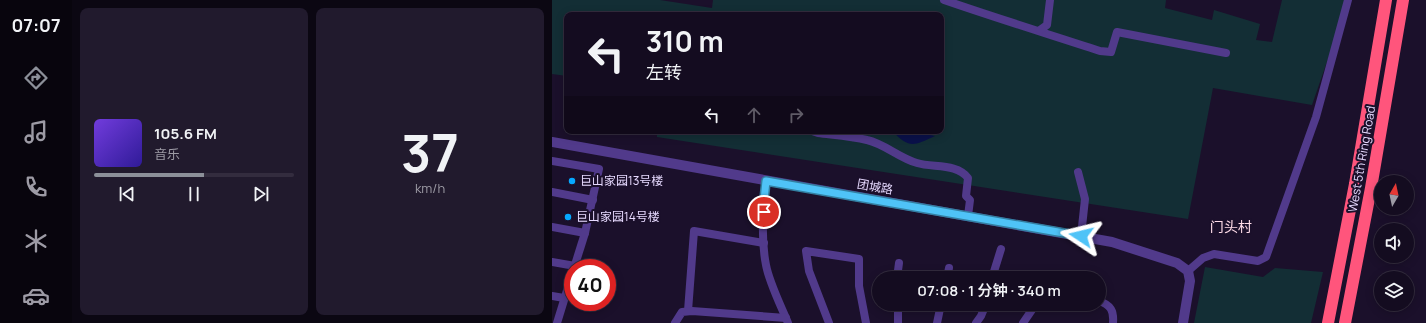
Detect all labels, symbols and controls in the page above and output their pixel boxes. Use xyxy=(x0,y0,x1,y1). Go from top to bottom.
text: 07:07 xyxy=(11,13,61,37)
text: 310 m xyxy=(646,22,724,60)
icon: left xyxy=(580,28,632,80)
text: 左转 xyxy=(646,60,682,84)
icon: directions xyxy=(22,64,50,92)
icon: left xyxy=(701,104,723,126)
icon: ahead xyxy=(743,104,765,126)
icon: right xyxy=(785,104,807,126)
street label: West 5th Ring Road xyxy=(1344,104,1379,213)
text: 37 xyxy=(401,117,459,188)
icon: music xyxy=(22,118,50,146)
text: 105.6 FM xyxy=(154,123,217,144)
text: 音乐 xyxy=(154,145,180,163)
place label: 巨山家园13号楼 xyxy=(580,172,663,189)
icon: phone xyxy=(22,173,50,201)
street label: 团城路 xyxy=(856,175,894,198)
north arrow xyxy=(1374,175,1414,215)
map controls xyxy=(1374,175,1414,311)
marker: 巨山家园13号楼 xyxy=(567,176,577,186)
text: km/h xyxy=(415,179,445,197)
icon: previous xyxy=(116,183,138,205)
icon: pause xyxy=(183,183,205,205)
icon: next xyxy=(250,183,272,205)
pin xyxy=(747,195,781,229)
icon: arrive xyxy=(753,201,775,223)
place label: 巨山家园14号楼 xyxy=(576,208,660,225)
marker: 巨山家园14号楼 xyxy=(563,212,573,222)
position arrow xyxy=(1060,215,1102,257)
district label: 门头村 xyxy=(1210,217,1252,236)
button: sound xyxy=(1374,223,1414,263)
icon: climate xyxy=(22,227,50,255)
speed limit sign: 40 xyxy=(564,259,616,311)
button: layers xyxy=(1374,271,1414,311)
text: 07:08 · 1 分钟 · 340 m xyxy=(917,280,1061,301)
icon: car xyxy=(22,282,50,310)

